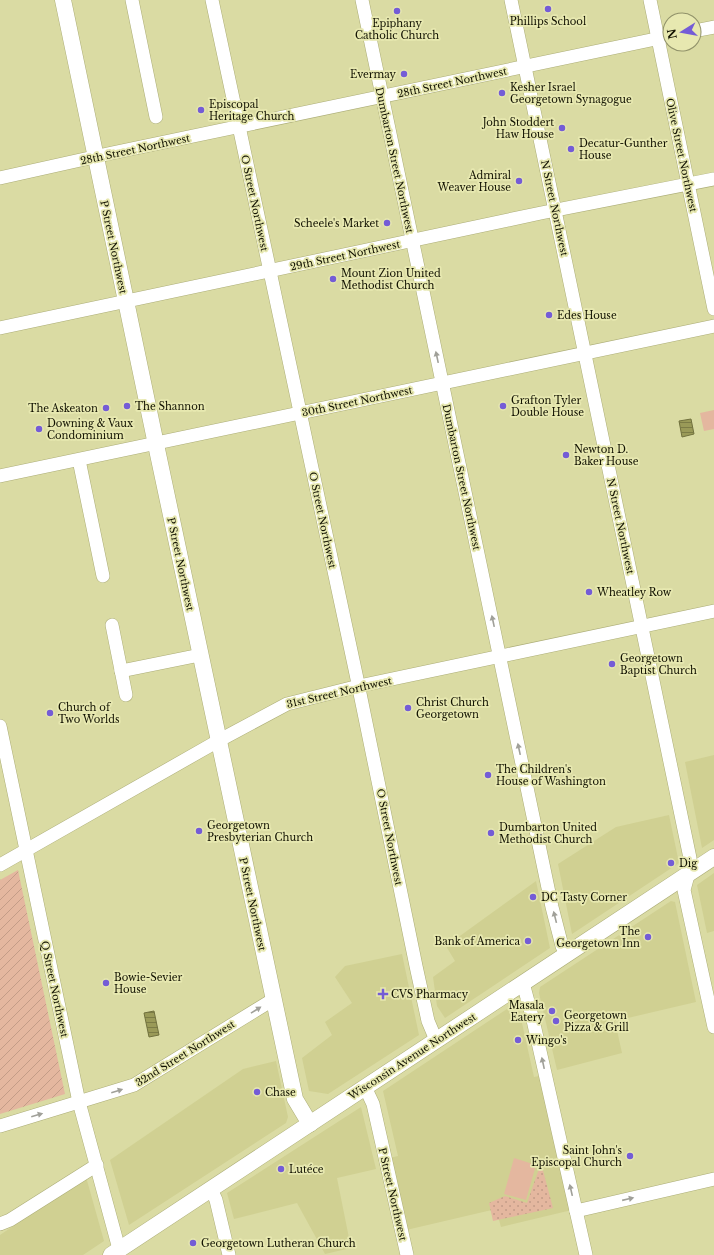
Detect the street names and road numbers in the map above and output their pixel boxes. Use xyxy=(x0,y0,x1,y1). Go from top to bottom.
street label: 28th Street Northwest xyxy=(396,64,508,100)
street label: Dumbarton Street Northwest xyxy=(373,86,416,235)
street label: Olive Street Northwest xyxy=(663,97,700,214)
street label: 28th Street Northwest xyxy=(79,131,191,167)
street label: O Street Northwest xyxy=(238,154,271,253)
street label: N Street Northwest xyxy=(538,159,571,257)
street label: P Street Northwest xyxy=(97,199,130,295)
street label: 29th Street Northwest xyxy=(289,237,401,273)
street label: 30th Street Northwest xyxy=(301,383,414,420)
street label: Dumbarton Street Northwest xyxy=(440,403,483,552)
street label: O Street Northwest xyxy=(306,471,339,570)
street label: N Street Northwest xyxy=(604,477,637,575)
street label: P Street Northwest xyxy=(164,516,197,612)
street label: 31st Street Northwest xyxy=(285,674,393,711)
street label: O Street Northwest xyxy=(374,788,405,887)
street label: P Street Northwest xyxy=(236,856,269,952)
street label: Q Street Northwest xyxy=(38,940,71,1039)
street label: Wisconsin Avenue Northwest xyxy=(345,1010,479,1103)
street label: 32nd Street Northwest xyxy=(133,1017,238,1089)
street label: P Street Northwest xyxy=(375,1146,410,1242)

